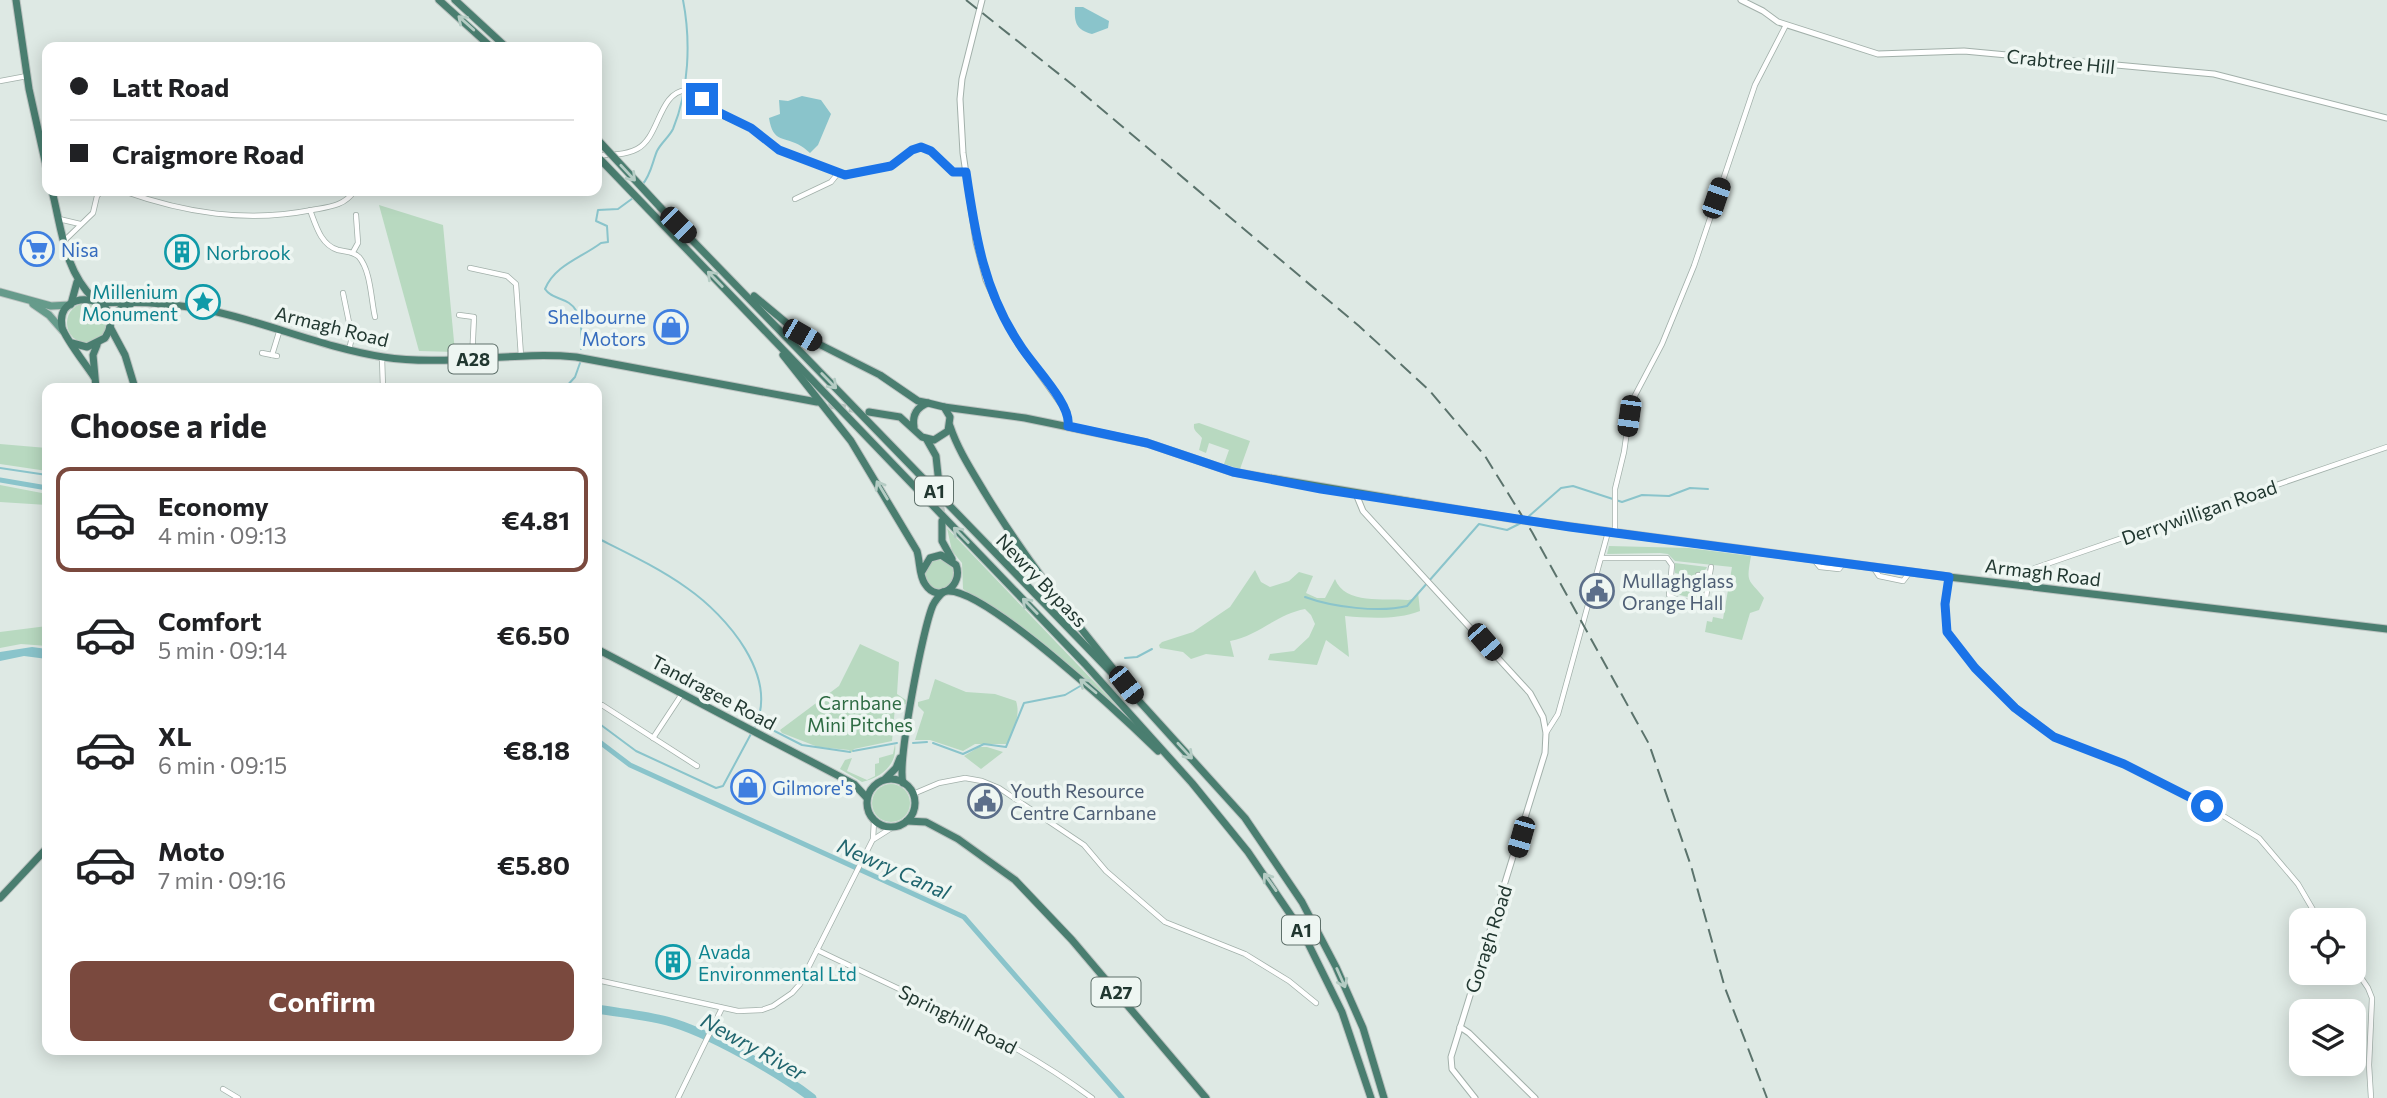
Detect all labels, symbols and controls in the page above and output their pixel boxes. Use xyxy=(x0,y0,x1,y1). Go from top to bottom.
one-way arrow xyxy=(457,16,475,32)
street label: Crabtree Hill xyxy=(2006,44,2116,78)
text: Latt Road xyxy=(112,71,229,102)
route end xyxy=(686,83,718,115)
text: Craigmore Road xyxy=(112,138,304,169)
one-way arrow xyxy=(620,164,637,181)
car xyxy=(1700,175,1733,221)
car xyxy=(656,203,701,247)
supermarket icon: Nisa xyxy=(18,230,56,268)
building icon: Norbrook xyxy=(163,233,201,271)
place label: Nisa xyxy=(61,238,99,261)
place label: Norbrook xyxy=(206,241,291,264)
one-way arrow xyxy=(707,270,724,287)
place label: Millenium Monument xyxy=(82,280,178,325)
place icon: Millenium Monument xyxy=(184,283,222,321)
street label: Armagh Road xyxy=(273,301,391,351)
place label: Shelbourne Motors xyxy=(547,305,646,350)
shop icon: Shelbourne Motors xyxy=(652,308,690,346)
car xyxy=(779,315,826,355)
road number: A28 xyxy=(448,344,498,374)
one-way arrow xyxy=(821,372,838,389)
car xyxy=(1616,394,1643,438)
text: Choose a ride xyxy=(70,405,267,445)
street label: Derrywilligan Road xyxy=(2118,475,2280,549)
road number: A1 xyxy=(915,476,953,505)
one-way arrow xyxy=(874,481,888,501)
icon: car xyxy=(74,488,137,551)
text: Economy xyxy=(158,490,269,521)
text: €4.81 xyxy=(501,504,570,535)
text: 4 min · 09:13 xyxy=(158,521,287,549)
one-way arrow xyxy=(952,526,969,543)
street label: Newry Bypass xyxy=(992,529,1092,631)
street label: Armagh Road xyxy=(1984,553,2102,591)
place label: Mullaghglass Orange Hall xyxy=(1622,569,1734,614)
public building icon: Mullaghglass Orange Hall xyxy=(1578,572,1616,610)
one-way arrow xyxy=(1021,598,1038,615)
icon: car xyxy=(74,603,137,666)
text: Comfort xyxy=(158,605,261,636)
text: €6.50 xyxy=(497,619,570,650)
car xyxy=(1464,619,1507,665)
text: 5 min · 09:14 xyxy=(158,636,287,664)
street label: Tandragee Road xyxy=(648,649,780,735)
car xyxy=(1105,662,1148,708)
one-way arrow xyxy=(1079,678,1097,694)
park label: Carnbane Mini Pitches xyxy=(807,691,913,736)
icon: car xyxy=(74,718,137,781)
text: XL xyxy=(158,720,192,751)
text: €8.18 xyxy=(503,734,570,765)
one-way arrow xyxy=(1177,742,1194,759)
text: 6 min · 09:15 xyxy=(158,751,287,779)
shop icon: Gilmore's xyxy=(729,768,767,806)
place label: Gilmore's xyxy=(772,776,853,799)
place label: Youth Resource Centre Carnbane xyxy=(1010,779,1156,824)
public building icon: Youth Resource Centre Carnbane xyxy=(966,782,1004,820)
route start xyxy=(2191,790,2223,822)
car xyxy=(1506,814,1537,860)
water label: Newry Canal xyxy=(834,832,955,904)
icon: car xyxy=(74,833,137,896)
text: Moto xyxy=(158,835,225,866)
text: €5.80 xyxy=(497,849,570,880)
text: 7 min · 09:16 xyxy=(158,866,286,894)
one-way arrow xyxy=(1263,873,1277,892)
street label: Goragh Road xyxy=(1460,882,1516,996)
map controls xyxy=(2289,908,2366,1076)
button: locate xyxy=(2289,908,2366,985)
road number: A1 xyxy=(1282,916,1320,945)
place label: Avada Environmental Ltd xyxy=(698,940,857,985)
building icon: Avada Environmental Ltd xyxy=(654,943,692,981)
button: Confirm xyxy=(70,961,574,1041)
one-way arrow xyxy=(1335,966,1348,988)
road number: A27 xyxy=(1092,978,1140,1007)
street label: Springhill Road xyxy=(895,979,1021,1059)
button: layers xyxy=(2289,999,2366,1076)
water label: Newry River xyxy=(697,1007,811,1085)

